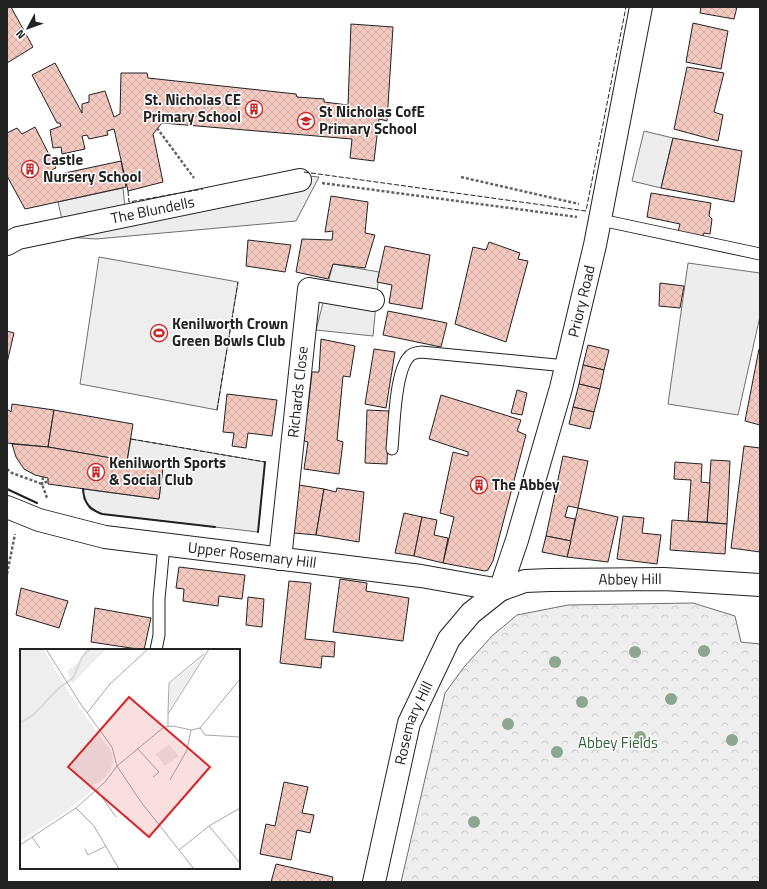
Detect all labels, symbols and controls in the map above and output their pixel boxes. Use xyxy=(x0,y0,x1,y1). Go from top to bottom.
north arrow xyxy=(8,8,48,48)
text: N xyxy=(12,26,29,43)
place label: St. Nicholas CE Primary School xyxy=(143,88,241,128)
building icon: St. Nicholas CE Primary School xyxy=(244,99,264,119)
place label: St Nicholas CofE Primary School xyxy=(319,100,425,140)
school or university icon: St Nicholas CofE Primary School xyxy=(296,111,316,131)
place label: Castle Nursery School xyxy=(43,148,142,188)
building icon: Castle Nursery School xyxy=(20,159,40,179)
street label: The Blundells xyxy=(109,190,197,230)
street label: Priory Road xyxy=(561,263,601,340)
place label: Kenilworth Crown Green Bowls Club xyxy=(172,312,288,352)
sports icon: Kenilworth Crown Green Bowls Club xyxy=(149,323,169,343)
street label: Richards Close xyxy=(281,345,314,439)
place label: Kenilworth Sports & Social Club xyxy=(109,451,226,491)
building icon: Kenilworth Sports & Social Club xyxy=(86,462,106,482)
place label: The Abbey xyxy=(492,473,560,496)
building icon: The Abbey xyxy=(469,475,489,495)
street label: Upper Rosemary Hill xyxy=(187,535,318,574)
street label: Abbey Hill xyxy=(598,567,662,591)
inset map xyxy=(20,649,240,869)
street label: Rosemary Hill xyxy=(388,677,438,767)
park label: Abbey Fields xyxy=(578,731,658,754)

